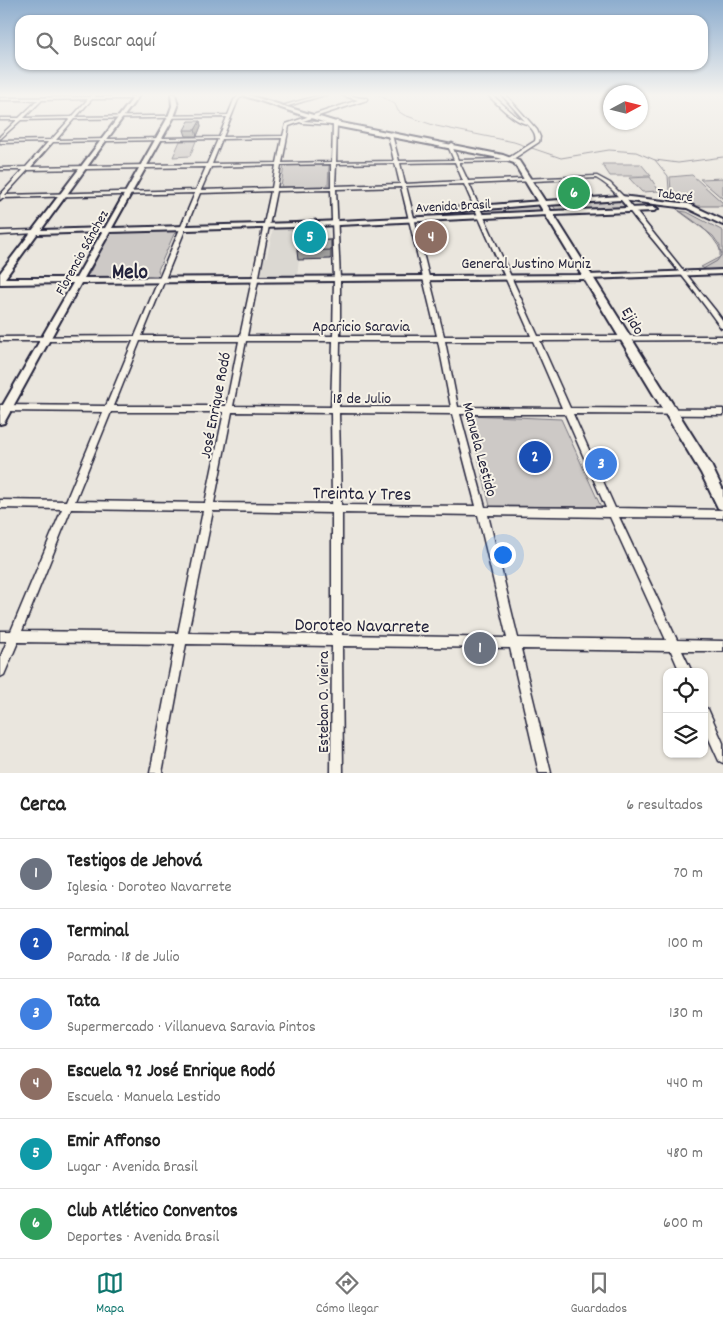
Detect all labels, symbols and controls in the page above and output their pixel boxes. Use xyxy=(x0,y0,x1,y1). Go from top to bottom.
search box xyxy=(15,15,708,70)
icon: search xyxy=(33,29,61,57)
text: Buscar aquí xyxy=(73,29,155,56)
north arrow xyxy=(603,85,648,130)
pin: 6 xyxy=(558,174,590,212)
street label: Tabaré xyxy=(655,184,694,208)
street label: Avenida Brasil xyxy=(415,195,492,219)
street label: Florencio Sánchez xyxy=(51,206,115,299)
pin: 5 xyxy=(294,218,326,256)
pin: 4 xyxy=(415,218,447,256)
street label: General Justino Muniz xyxy=(461,253,591,276)
district label: Melo xyxy=(112,259,148,289)
street label: Ejido xyxy=(615,303,649,340)
street label: Aparicio Saravia xyxy=(312,316,410,339)
street label: José Enrique Rodó xyxy=(195,350,238,461)
street label: 18 de Julio xyxy=(333,388,391,411)
street label: Manuela Lestido xyxy=(455,400,502,499)
pin: 2 xyxy=(519,438,551,476)
pin: 3 xyxy=(585,445,617,483)
street label: Treinta y Tres xyxy=(312,481,411,510)
your location xyxy=(490,542,516,568)
street label: Doroteo Navarrete xyxy=(294,613,430,642)
pin: 1 xyxy=(464,629,496,667)
street label: Esteban O. Vieira xyxy=(313,651,336,753)
map controls xyxy=(663,668,708,758)
button: locate xyxy=(663,668,708,713)
button: layers xyxy=(663,713,708,758)
text: Cerca xyxy=(20,791,66,821)
text: 6 resultados xyxy=(626,794,703,817)
text: Testigos de Jehová xyxy=(67,849,202,876)
text: 1 xyxy=(34,862,38,885)
text: 70 m xyxy=(673,862,703,885)
text: Iglesia · Doroteo Navarrete xyxy=(67,876,232,899)
text: Terminal xyxy=(67,919,129,946)
text: 2 xyxy=(33,932,40,955)
text: 100 m xyxy=(667,932,703,955)
text: Parada · 18 de Julio xyxy=(67,946,180,969)
text: Tata xyxy=(67,989,99,1016)
text: 3 xyxy=(32,1002,40,1025)
text: 130 m xyxy=(669,1002,703,1025)
text: Supermercado · Villanueva Saravia Pintos xyxy=(67,1016,316,1039)
text: Escuela 92 José Enrique Rodó xyxy=(67,1059,275,1086)
text: 4 xyxy=(33,1072,39,1095)
text: 440 m xyxy=(666,1072,703,1095)
text: Escuela · Manuela Lestido xyxy=(67,1086,221,1109)
text: Emir Affonso xyxy=(67,1129,160,1156)
text: 5 xyxy=(32,1142,40,1165)
text: 480 m xyxy=(667,1142,703,1165)
text: Lugar · Avenida Brasil xyxy=(67,1156,198,1179)
text: Club Atlético Conventos xyxy=(67,1199,238,1226)
text: 6 xyxy=(32,1212,40,1235)
text: 600 m xyxy=(663,1212,703,1235)
text: Deportes · Avenida Brasil xyxy=(67,1226,219,1249)
tab: Mapa xyxy=(96,1269,124,1319)
tab: Cómo llegar xyxy=(316,1269,379,1319)
tab: Guardados xyxy=(570,1269,627,1319)

